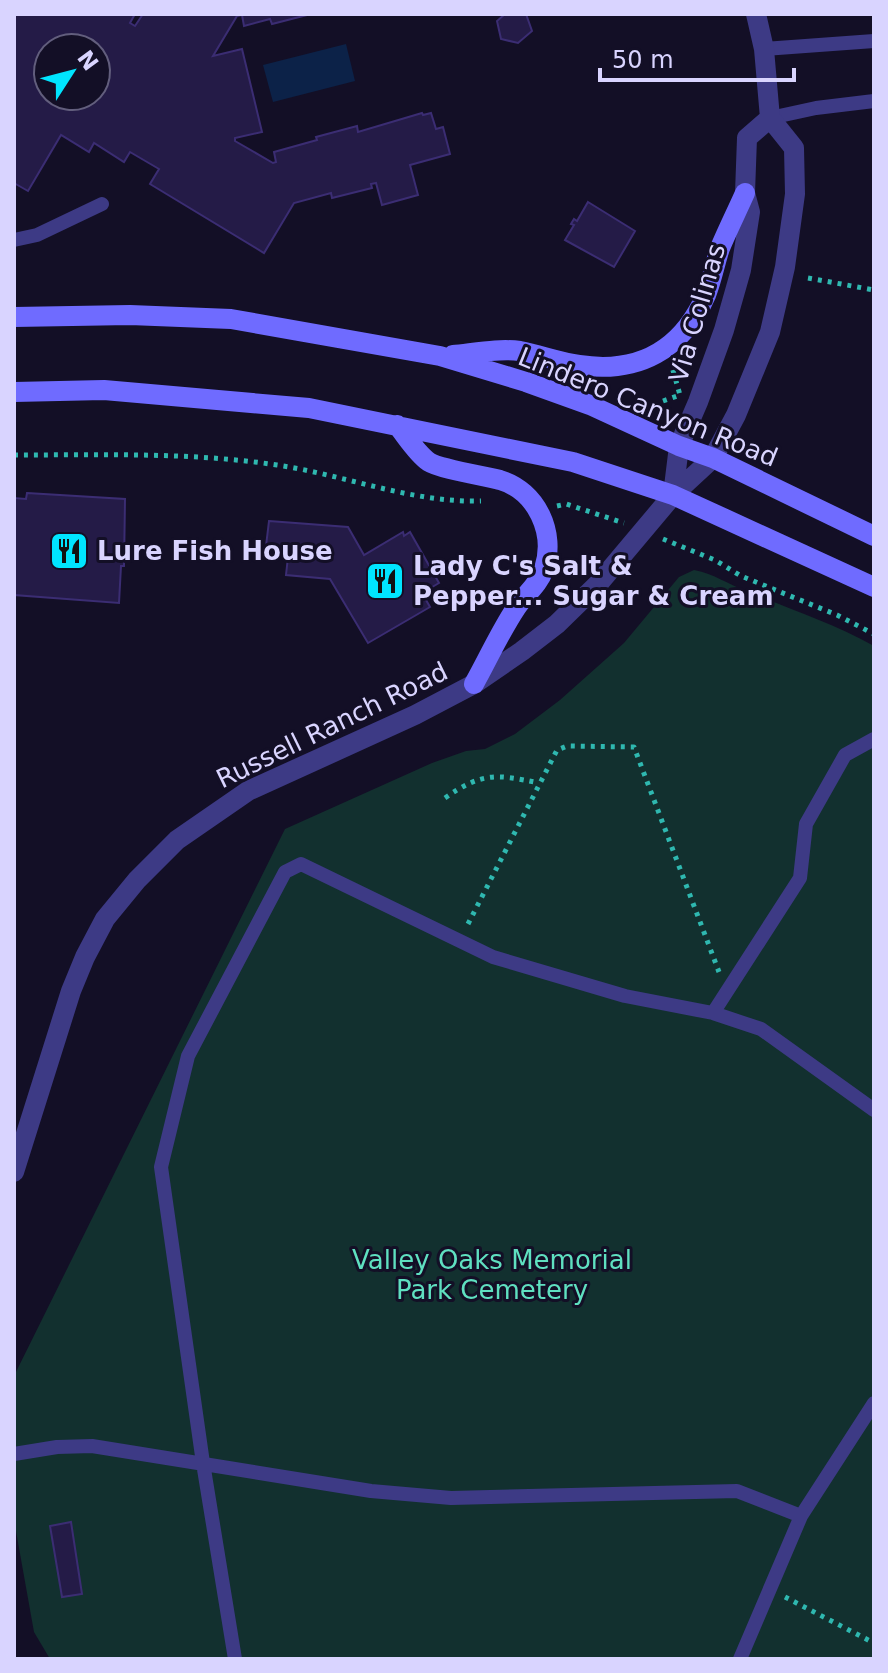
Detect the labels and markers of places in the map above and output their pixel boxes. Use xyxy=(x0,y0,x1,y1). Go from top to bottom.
restaurant icon: Lure Fish House xyxy=(48,530,90,572)
place label: Lure Fish House xyxy=(97,536,333,566)
place label: Lady C's Salt & Pepper... Sugar & Cream xyxy=(413,551,774,611)
restaurant icon: Lady C's Salt & Pepper... Sugar & Cream xyxy=(364,560,406,602)

